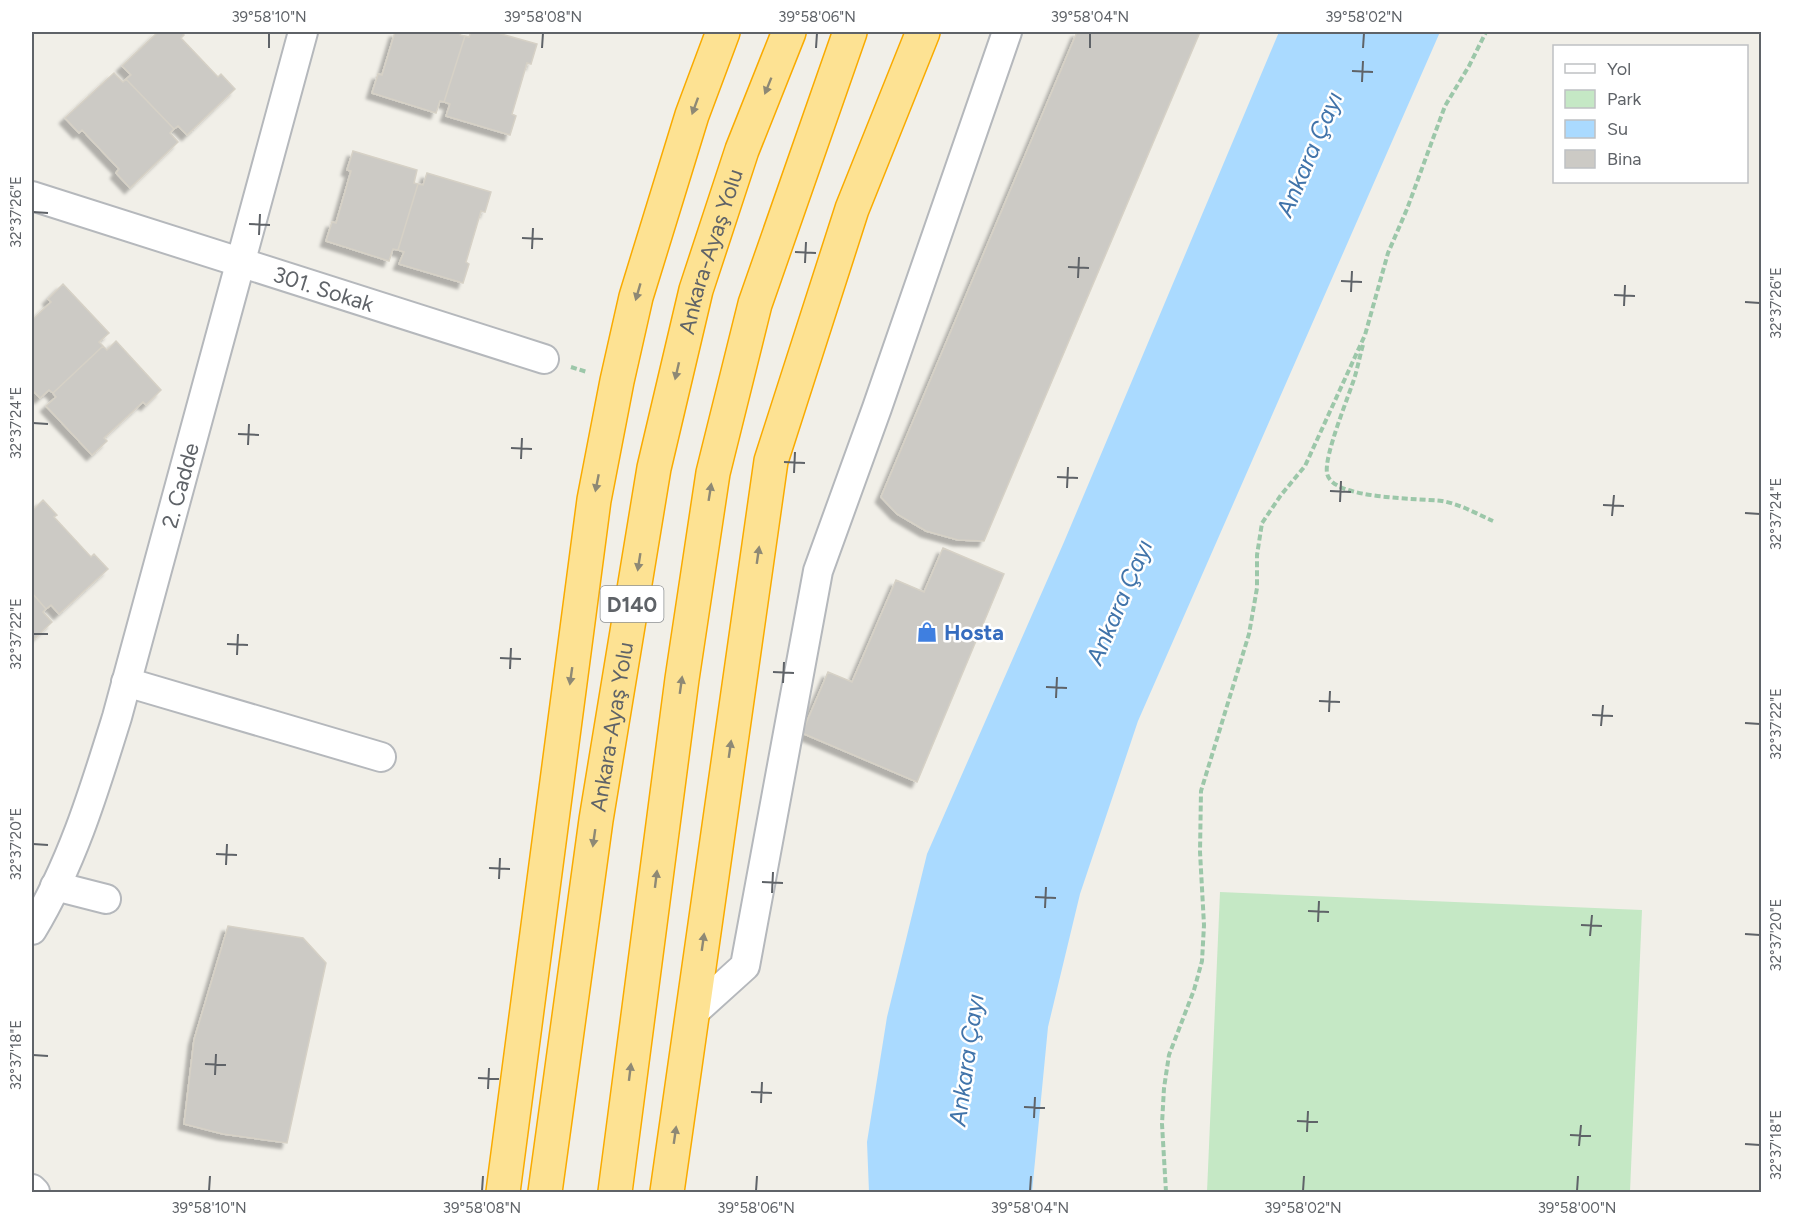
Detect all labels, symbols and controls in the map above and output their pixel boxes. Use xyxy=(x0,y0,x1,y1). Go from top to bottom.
text: 39°58'10"N xyxy=(231,8,307,26)
text: 39°58'08"N xyxy=(504,8,582,26)
text: 39°58'06"N xyxy=(778,8,856,26)
text: 39°58'04"N xyxy=(1051,8,1129,26)
text: 39°58'02"N xyxy=(1325,8,1403,26)
legend xyxy=(1553,45,1748,183)
text: Yol xyxy=(1607,58,1631,80)
one-way arrow xyxy=(763,77,772,95)
water label: Ankara Çayı xyxy=(1269,87,1348,222)
text: Park xyxy=(1607,88,1642,110)
one-way arrow xyxy=(690,97,700,115)
text: Su xyxy=(1607,118,1628,140)
text: Bina xyxy=(1607,148,1641,170)
street label: Ankara-Ayaş Yolu xyxy=(673,165,748,337)
text: 32°37'26"E xyxy=(7,176,25,248)
street label: 301. Sokak xyxy=(270,260,377,318)
text: 32°37'26"E xyxy=(1767,267,1785,339)
one-way arrow xyxy=(633,283,642,301)
one-way arrow xyxy=(672,362,681,381)
text: 32°37'24"E xyxy=(7,387,25,459)
street label: 2. Cadde xyxy=(155,440,204,531)
one-way arrow xyxy=(592,474,601,493)
text: 32°37'24"E xyxy=(1767,478,1785,550)
one-way arrow xyxy=(705,483,714,502)
water label: Ankara Çayı xyxy=(1079,535,1158,670)
one-way arrow xyxy=(753,546,762,565)
one-way arrow xyxy=(634,553,643,572)
road number: D140 xyxy=(600,586,664,622)
text: 32°37'22"E xyxy=(7,598,25,670)
place label: Hosta xyxy=(944,619,1004,646)
shop icon: Hosta xyxy=(915,620,939,644)
street label: Ankara-Ayaş Yolu xyxy=(584,640,639,814)
one-way arrow xyxy=(566,667,575,686)
one-way arrow xyxy=(676,676,685,695)
text: 32°37'22"E xyxy=(1767,688,1785,760)
one-way arrow xyxy=(726,739,735,758)
text: 32°37'20"E xyxy=(7,808,25,880)
one-way arrow xyxy=(589,828,598,847)
one-way arrow xyxy=(651,869,660,888)
text: 32°37'20"E xyxy=(1767,899,1785,971)
one-way arrow xyxy=(698,932,707,951)
water label: Ankara Çayı xyxy=(942,992,990,1129)
text: 32°37'18"E xyxy=(7,1020,25,1090)
one-way arrow xyxy=(626,1062,635,1081)
text: 32°37'18"E xyxy=(1767,1110,1785,1180)
one-way arrow xyxy=(671,1125,680,1144)
text: 39°58'10"N xyxy=(171,1199,247,1217)
text: 39°58'08"N xyxy=(443,1199,521,1217)
text: 39°58'06"N xyxy=(717,1199,795,1217)
text: 39°58'04"N xyxy=(991,1199,1069,1217)
text: 39°58'02"N xyxy=(1264,1199,1342,1217)
text: 39°58'00"N xyxy=(1538,1199,1616,1217)

